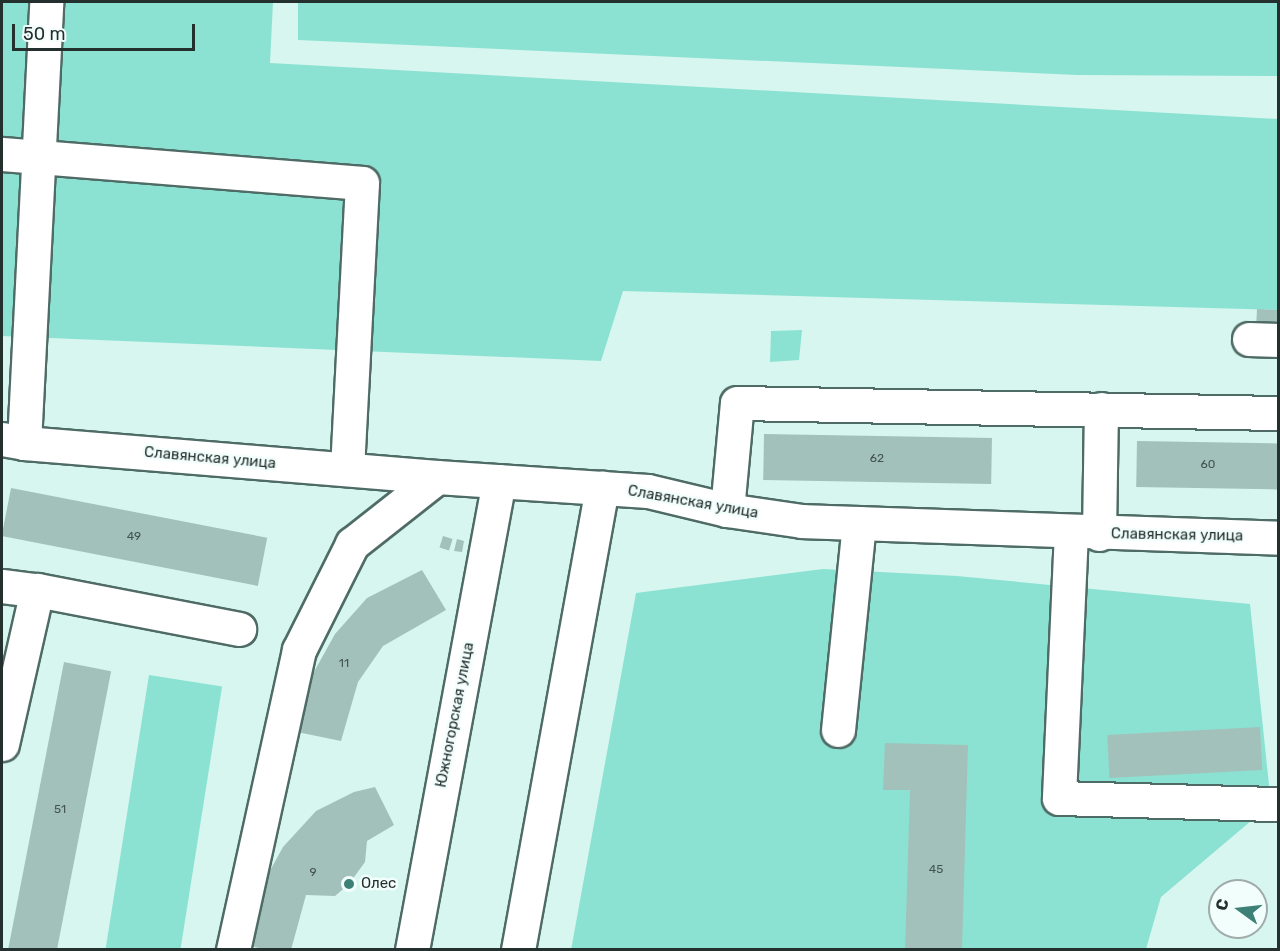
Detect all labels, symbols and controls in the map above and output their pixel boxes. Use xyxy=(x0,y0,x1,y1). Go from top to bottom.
scale bar xyxy=(15,12,198,50)
text: 50 m xyxy=(23,23,66,45)
street label: Славянская улица xyxy=(143,443,277,473)
house number: 62 xyxy=(870,452,884,466)
house number: 60 xyxy=(1201,458,1215,472)
street label: Славянская улица xyxy=(626,482,760,522)
street label: Славянская улица xyxy=(1111,525,1243,545)
house number: 49 xyxy=(127,530,141,544)
street label: Южногорская улица xyxy=(432,641,478,789)
house number: 11 xyxy=(339,657,349,671)
house number: 51 xyxy=(54,803,66,817)
house number: 45 xyxy=(929,863,943,877)
house number: 9 xyxy=(309,866,317,880)
place label: Олес xyxy=(361,875,396,893)
marker: Олес xyxy=(342,877,356,891)
north arrow xyxy=(1208,879,1268,939)
text: С xyxy=(1211,897,1233,913)

